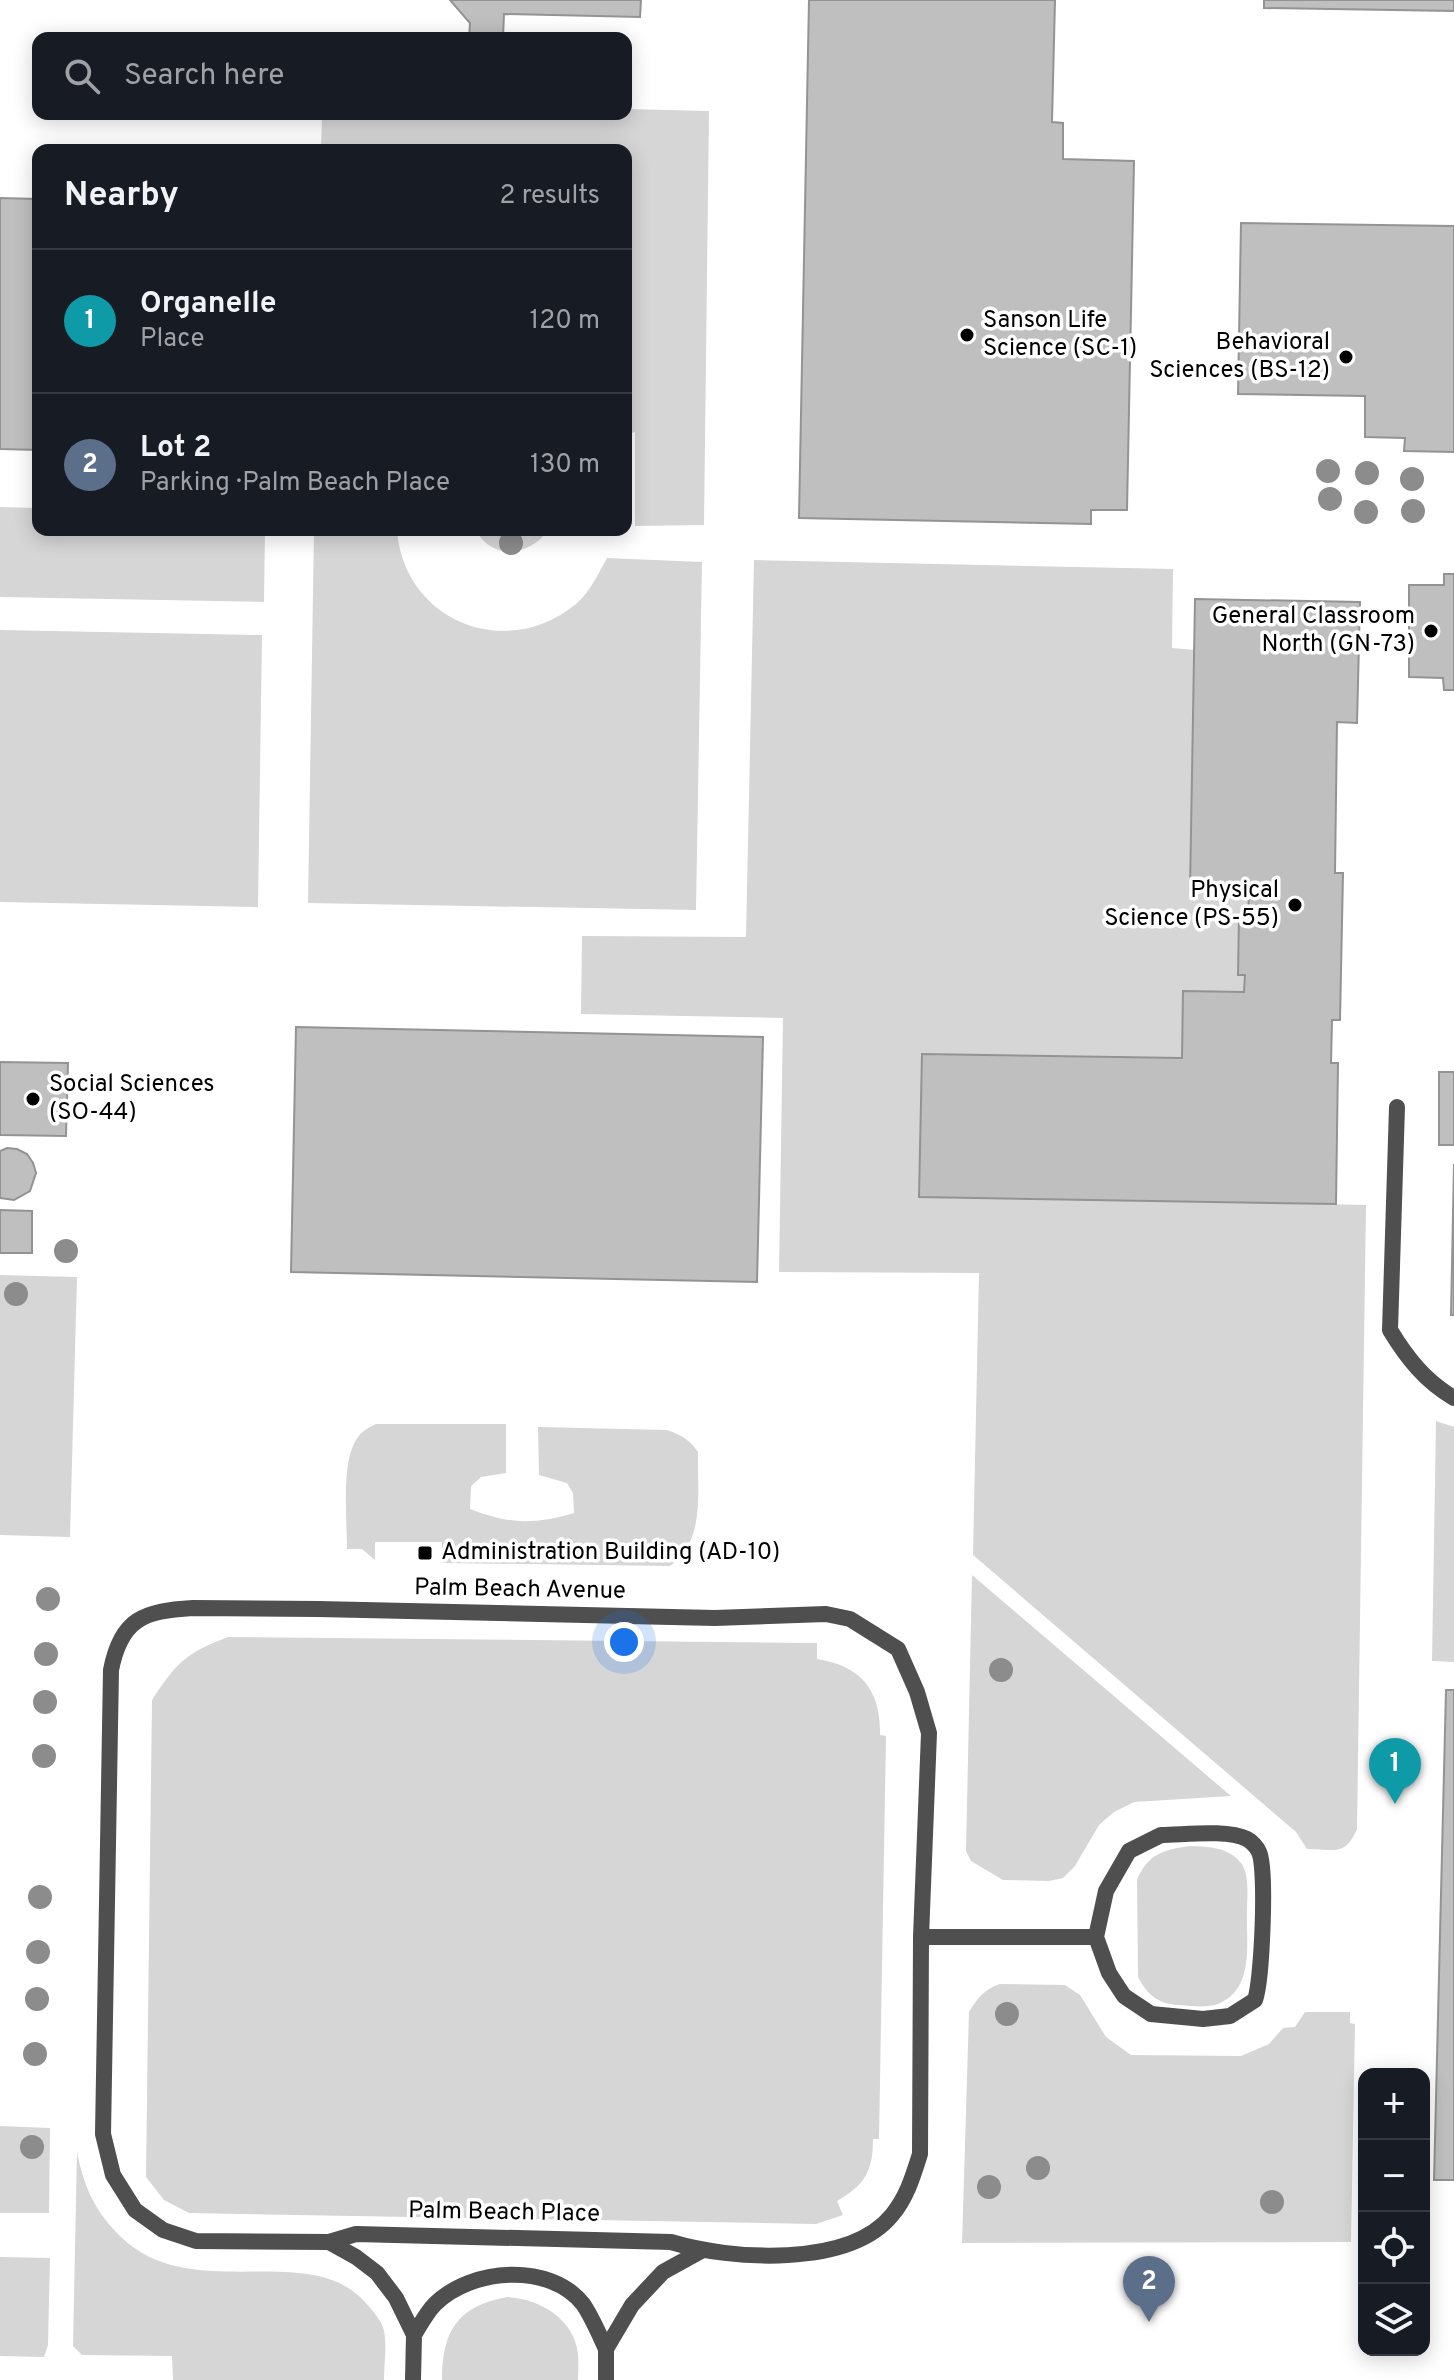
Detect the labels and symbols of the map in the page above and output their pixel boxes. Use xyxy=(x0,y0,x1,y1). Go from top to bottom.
place label: Sanson Life Science (SC-1) xyxy=(983,306,1137,364)
marker: Sanson Life Science (SC-1) xyxy=(958,326,976,344)
place label: Behavioral Sciences (BS-12) xyxy=(1149,328,1330,386)
marker: Behavioral Sciences (BS-12) xyxy=(1337,348,1355,366)
place label: General Classroom North (GN-73) xyxy=(1212,602,1415,660)
marker: General Classroom North (GN-73) xyxy=(1422,622,1440,640)
place label: Physical Science (PS-55) xyxy=(1104,876,1279,934)
marker: Physical Science (PS-55) xyxy=(1286,896,1304,914)
place label: Social Sciences (SO-44) xyxy=(49,1070,215,1128)
marker: Social Sciences (SO-44) xyxy=(24,1090,42,1108)
place label: Administration Building (AD-10) xyxy=(441,1538,780,1568)
marker: Administration Building (AD-10) xyxy=(416,1544,434,1562)
street label: Palm Beach Avenue xyxy=(414,1573,626,1607)
your location xyxy=(604,1622,644,1662)
pin: 1 xyxy=(1369,1738,1421,1804)
street label: Palm Beach Place xyxy=(408,2196,600,2230)
pin: 2 xyxy=(1123,2256,1175,2322)

